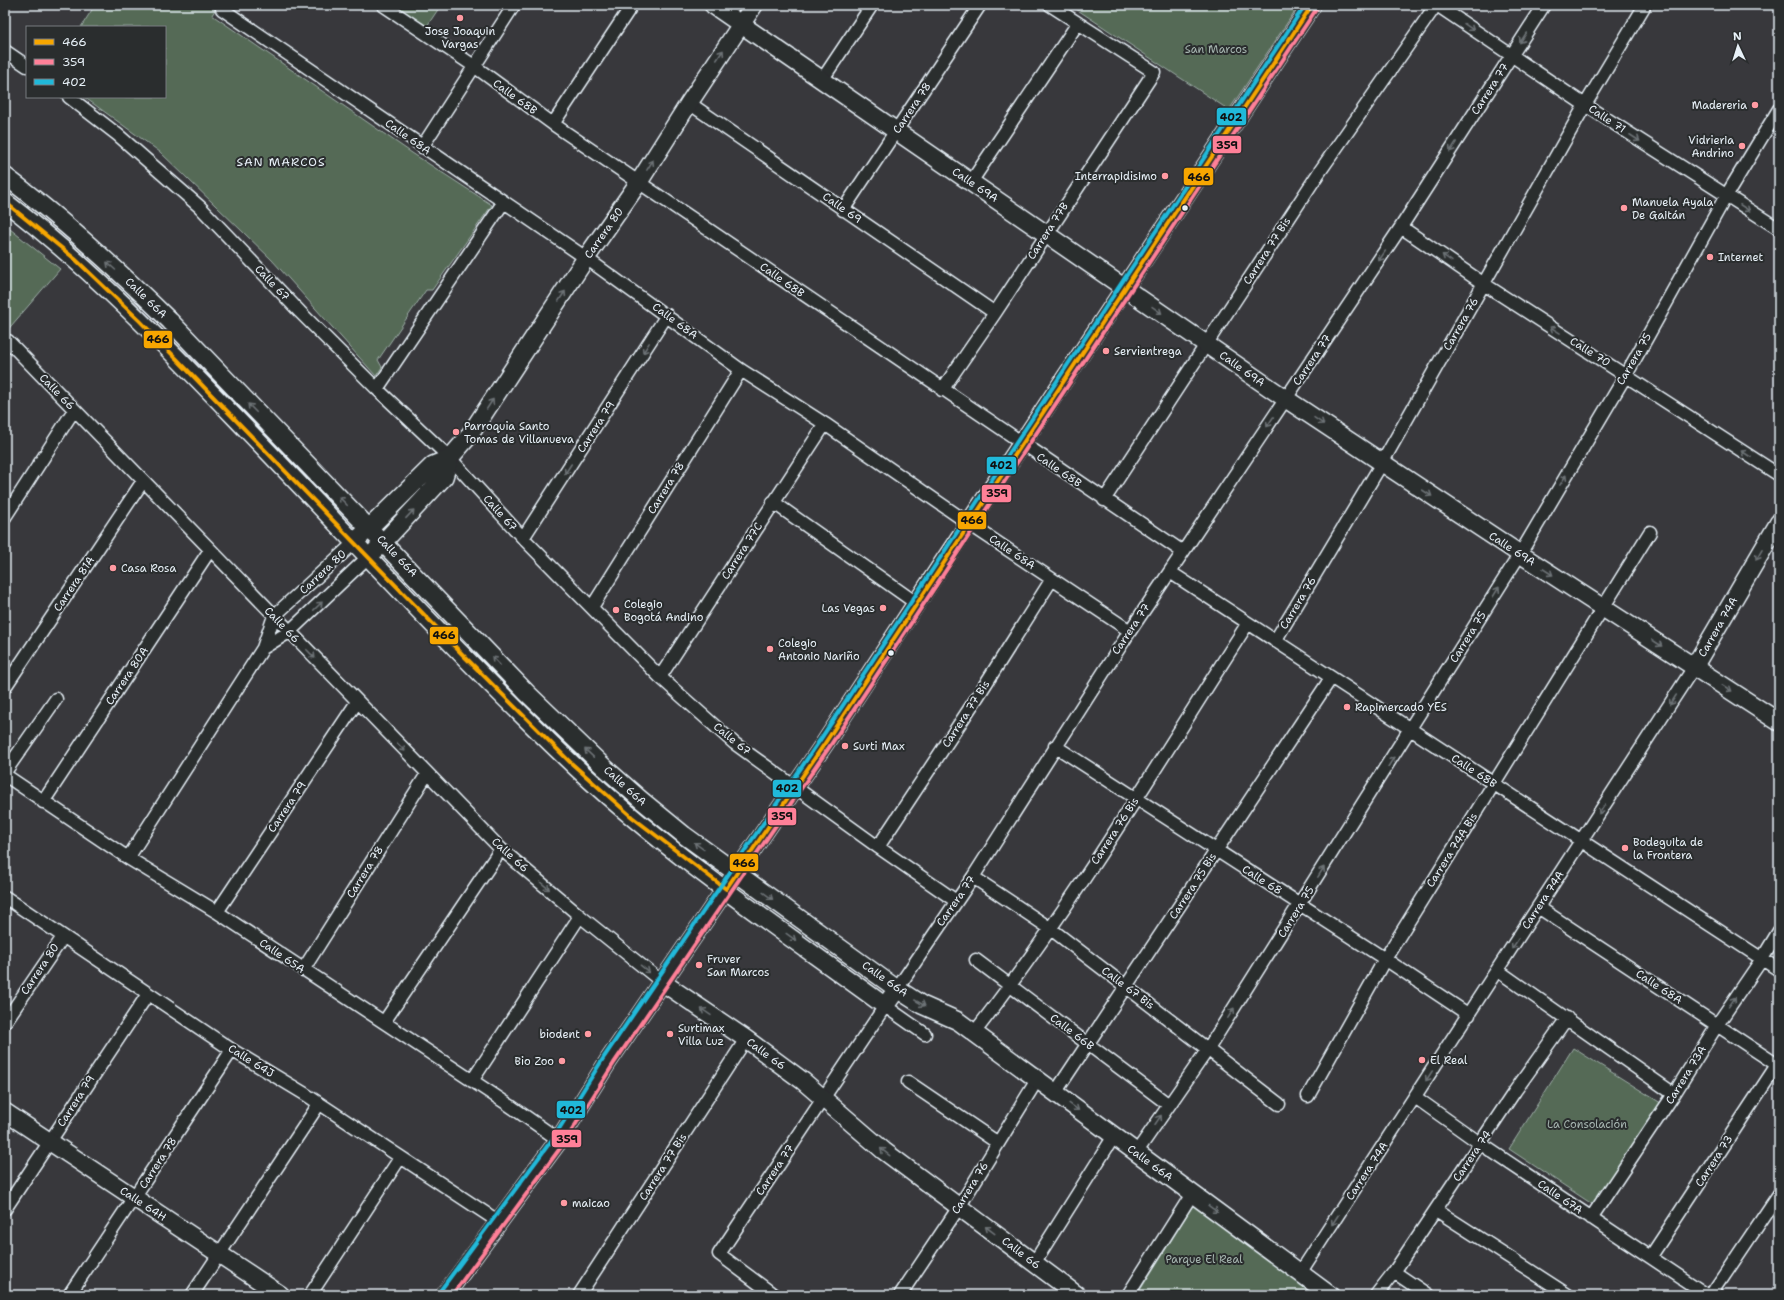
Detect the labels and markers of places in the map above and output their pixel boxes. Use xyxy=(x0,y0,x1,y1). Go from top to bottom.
marker: Jose Joaquin Vargas xyxy=(455,13,465,23)
place label: Jose Joaquin Vargas xyxy=(425,24,496,52)
place label: Madereria xyxy=(1692,98,1747,113)
marker: Madereria xyxy=(1750,100,1760,110)
place label: Vidrieria Andrino xyxy=(1688,133,1734,161)
marker: Vidrieria Andrino xyxy=(1737,141,1747,151)
place label: Interrapidisimo xyxy=(1075,169,1157,184)
marker: Interrapidisimo xyxy=(1160,171,1170,181)
place label: Manuela Ayala De Gaitán xyxy=(1632,195,1714,223)
unlabelled marker xyxy=(1180,203,1190,213)
marker: Manuela Ayala De Gaitán xyxy=(1619,203,1629,213)
place label: Internet xyxy=(1718,250,1764,265)
marker: Internet xyxy=(1705,252,1715,262)
place label: Servientrega xyxy=(1114,344,1182,359)
marker: Servientrega xyxy=(1101,346,1111,356)
place label: Parroquia Santo Tomas de Villanueva xyxy=(464,419,574,447)
marker: Parroquia Santo Tomas de Villanueva xyxy=(451,427,461,437)
place label: Casa Rosa xyxy=(121,561,176,576)
marker: Casa Rosa xyxy=(108,563,118,573)
place label: Colegio Bogotá Andino xyxy=(624,597,704,625)
place label: Las Vegas xyxy=(821,601,875,616)
marker: Las Vegas xyxy=(878,603,888,613)
marker: Colegio Bogotá Andino xyxy=(611,605,621,615)
place label: Colegio Antonio Nariño xyxy=(778,636,860,664)
marker: Colegio Antonio Nariño xyxy=(765,644,775,654)
unlabelled marker xyxy=(886,648,896,658)
place label: Rapimercado YES xyxy=(1355,700,1447,715)
marker: Rapimercado YES xyxy=(1342,702,1352,712)
place label: Surti Max xyxy=(853,739,905,754)
marker: Surti Max xyxy=(840,741,850,751)
place label: Bodeguita de la Frontera xyxy=(1633,835,1703,863)
marker: Bodeguita de la Frontera xyxy=(1620,843,1630,853)
place label: Fruver San Marcos xyxy=(707,952,769,980)
marker: Fruver San Marcos xyxy=(694,960,704,970)
place label: Surtimax Villa Luz xyxy=(678,1021,725,1049)
place label: biodent xyxy=(540,1027,580,1042)
marker: biodent xyxy=(583,1029,593,1039)
marker: Surtimax Villa Luz xyxy=(665,1029,675,1039)
place label: El Real xyxy=(1430,1053,1468,1068)
place label: Bio Zoo xyxy=(515,1054,554,1069)
marker: El Real xyxy=(1417,1055,1427,1065)
marker: Bio Zoo xyxy=(557,1056,567,1066)
place label: maicao xyxy=(572,1196,610,1211)
marker: maicao xyxy=(559,1198,569,1208)

